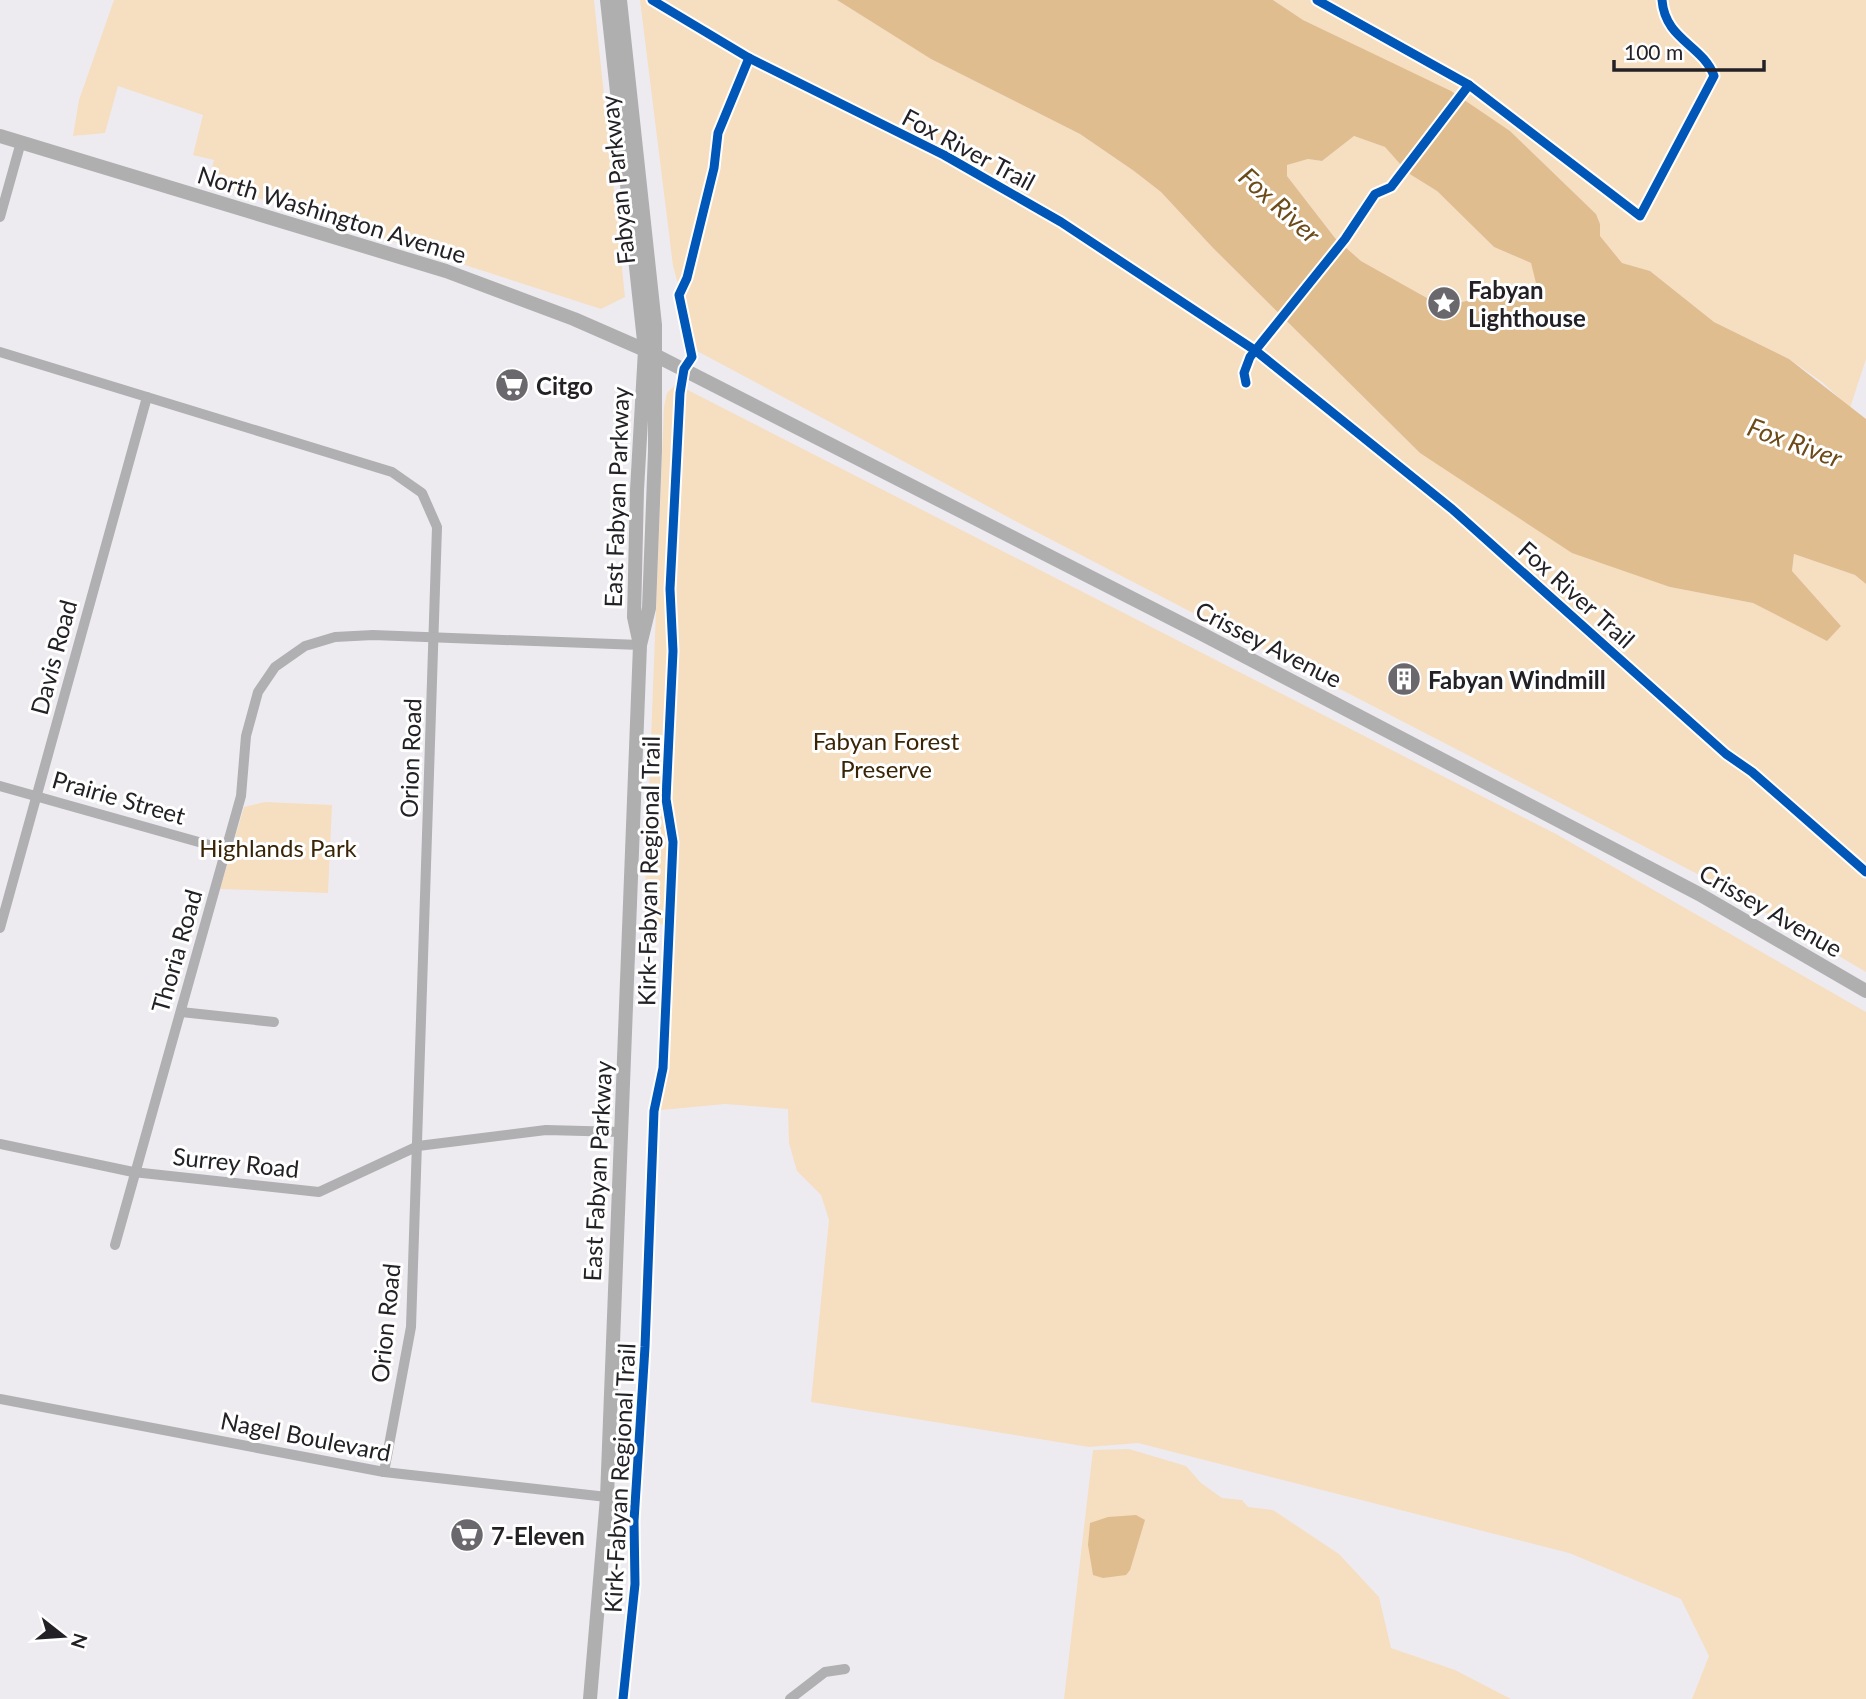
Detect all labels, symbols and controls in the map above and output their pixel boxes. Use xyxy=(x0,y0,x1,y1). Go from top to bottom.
scale bar xyxy=(1614,28,1764,72)
text: 100 m xyxy=(1624,39,1683,64)
street label: Fabyan Parkway xyxy=(594,93,640,266)
street label: Fox River Trail xyxy=(898,102,1040,196)
street label: North Washington Avenue xyxy=(194,159,470,269)
water label: Fox River xyxy=(1233,160,1328,250)
place label: Fabyan Lighthouse xyxy=(1468,275,1586,332)
place icon: Fabyan Lighthouse xyxy=(1425,284,1463,322)
supermarket icon: Citgo xyxy=(493,366,531,404)
place label: Citgo xyxy=(536,371,593,400)
street label: East Fabyan Parkway xyxy=(598,385,634,608)
water label: Fox River xyxy=(1743,410,1848,474)
street label: Fox River Trail xyxy=(1513,534,1641,654)
street label: Crissey Avenue xyxy=(1191,595,1347,693)
street label: Davis Road xyxy=(24,596,82,718)
building icon: Fabyan Windmill xyxy=(1385,660,1423,698)
place label: Fabyan Windmill xyxy=(1428,665,1606,694)
street label: Orion Road xyxy=(393,698,427,818)
park label: Fabyan Forest Preserve xyxy=(813,726,960,783)
street label: Kirk-Fabyan Regional Trail xyxy=(631,736,665,1006)
street label: Prairie Street xyxy=(49,764,189,830)
park label: Highlands Park xyxy=(199,833,358,862)
street label: Crissey Avenue xyxy=(1694,857,1848,963)
street label: Thoria Road xyxy=(145,886,207,1016)
street label: East Fabyan Parkway xyxy=(577,1059,617,1282)
street label: Surrey Road xyxy=(171,1141,301,1183)
street label: Orion Road xyxy=(364,1262,406,1384)
street label: Kirk-Fabyan Regional Trail xyxy=(597,1342,641,1614)
street label: Nagel Boulevard xyxy=(218,1405,394,1467)
supermarket icon: 7-Eleven xyxy=(448,1516,486,1554)
place label: 7-Eleven xyxy=(491,1521,585,1550)
north arrow xyxy=(28,1601,98,1671)
text: N xyxy=(67,1631,93,1651)

